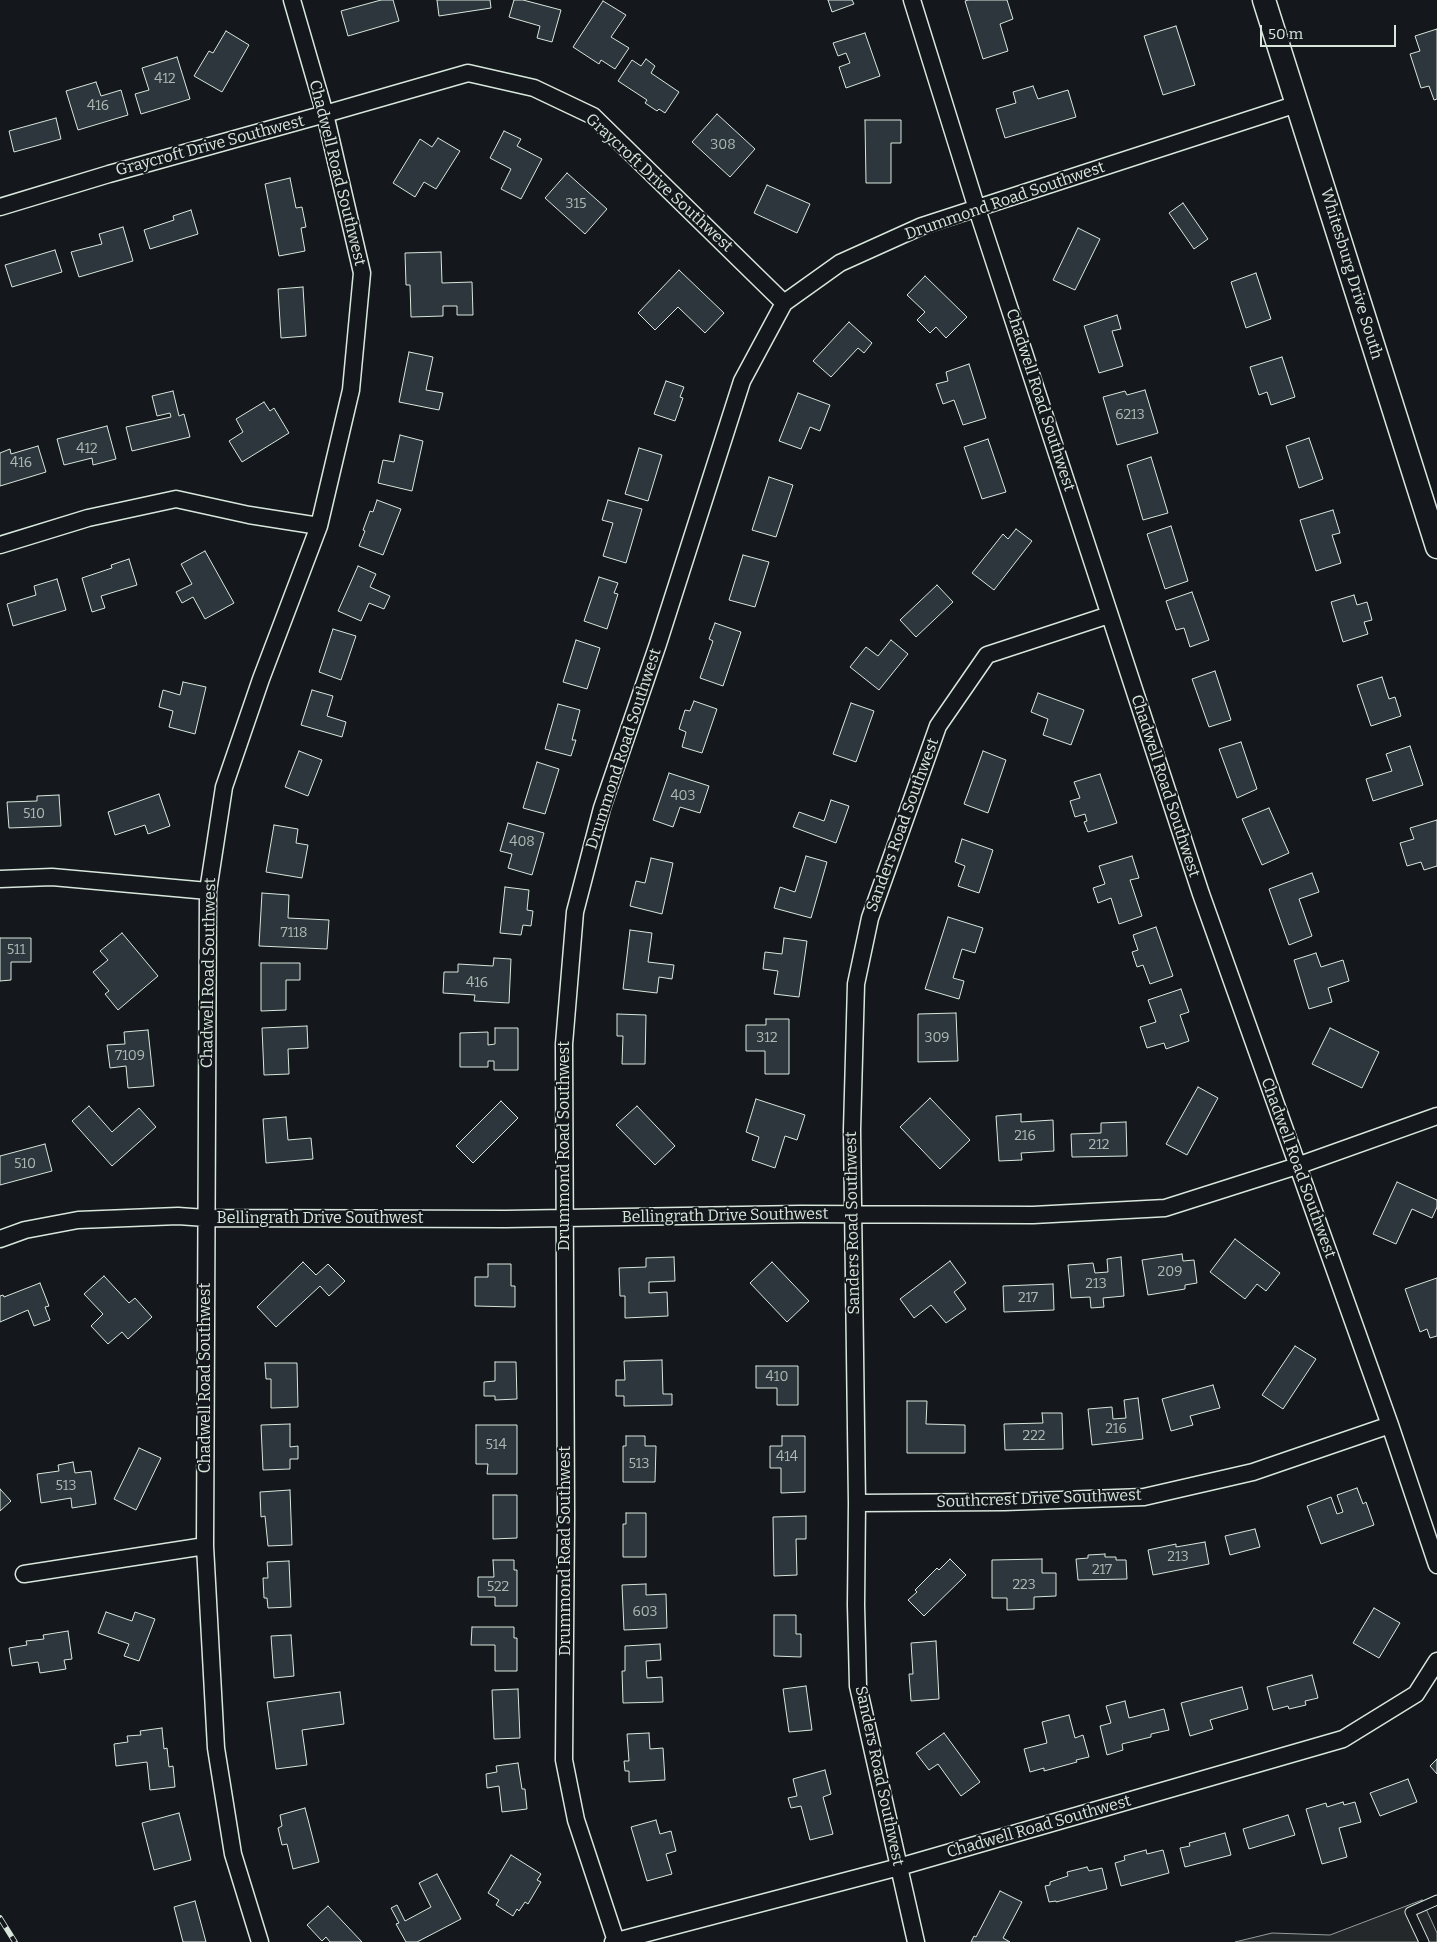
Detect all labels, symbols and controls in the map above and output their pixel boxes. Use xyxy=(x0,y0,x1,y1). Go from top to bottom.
scale bar xyxy=(1262,15,1398,47)
text: 50 m xyxy=(1268,25,1303,43)
house number: 412 xyxy=(154,71,176,87)
street label: Chadwell Road Southwest xyxy=(305,78,369,268)
house number: 416 xyxy=(87,98,109,114)
street label: Graycroft Drive Southwest xyxy=(581,110,737,256)
street label: Graycroft Drive Southwest xyxy=(114,112,306,180)
house number: 308 xyxy=(710,137,736,153)
street label: Drummond Road Southwest xyxy=(903,158,1107,244)
street label: Whitesburg Drive South xyxy=(1316,186,1386,362)
house number: 315 xyxy=(565,196,587,212)
street label: Chadwell Road Southwest xyxy=(1001,306,1079,494)
house number: 6213 xyxy=(1115,407,1145,423)
house number: 412 xyxy=(76,441,98,457)
house number: 416 xyxy=(10,455,32,471)
street label: Drummond Road Southwest xyxy=(582,646,666,852)
street label: Chadwell Road Southwest xyxy=(1126,692,1204,880)
street label: Sanders Road Southwest xyxy=(863,736,943,914)
house number: 403 xyxy=(670,788,696,804)
house number: 510 xyxy=(23,806,45,822)
house number: 408 xyxy=(509,834,535,850)
street label: Chadwell Road Southwest xyxy=(198,878,220,1068)
house number: 7118 xyxy=(281,925,307,941)
house number: 511 xyxy=(7,942,25,958)
house number: 416 xyxy=(466,975,488,991)
house number: 312 xyxy=(756,1030,778,1046)
house number: 309 xyxy=(924,1030,950,1046)
street label: Drummond Road Southwest xyxy=(555,1041,575,1251)
house number: 7109 xyxy=(115,1048,145,1064)
street label: Chadwell Road Southwest xyxy=(1256,1075,1340,1261)
house number: 216 xyxy=(1014,1128,1036,1144)
street label: Sanders Road Southwest xyxy=(842,1131,864,1315)
house number: 212 xyxy=(1089,1137,1109,1153)
house number: 510 xyxy=(14,1156,36,1172)
street label: Bellingrath Drive Southwest xyxy=(621,1205,829,1227)
street label: Bellingrath Drive Southwest xyxy=(217,1209,423,1229)
house number: 209 xyxy=(1158,1264,1182,1280)
house number: 213 xyxy=(1085,1276,1107,1292)
street label: Chadwell Road Southwest xyxy=(196,1283,216,1473)
house number: 217 xyxy=(1018,1290,1038,1306)
house number: 410 xyxy=(766,1369,788,1385)
house number: 216 xyxy=(1105,1421,1127,1437)
house number: 222 xyxy=(1023,1428,1045,1444)
house number: 514 xyxy=(485,1437,507,1453)
street label: Drummond Road Southwest xyxy=(556,1446,576,1656)
house number: 414 xyxy=(776,1449,798,1465)
house number: 513 xyxy=(629,1456,649,1472)
house number: 513 xyxy=(56,1478,76,1494)
street label: Southcrest Drive Southwest xyxy=(936,1486,1142,1512)
house number: 213 xyxy=(1167,1549,1189,1565)
house number: 217 xyxy=(1092,1562,1112,1578)
house number: 223 xyxy=(1012,1577,1036,1593)
house number: 522 xyxy=(487,1579,509,1595)
house number: 603 xyxy=(632,1604,658,1620)
street label: Sanders Road Southwest xyxy=(851,1684,907,1868)
street label: Chadwell Road Southwest xyxy=(945,1792,1133,1862)

